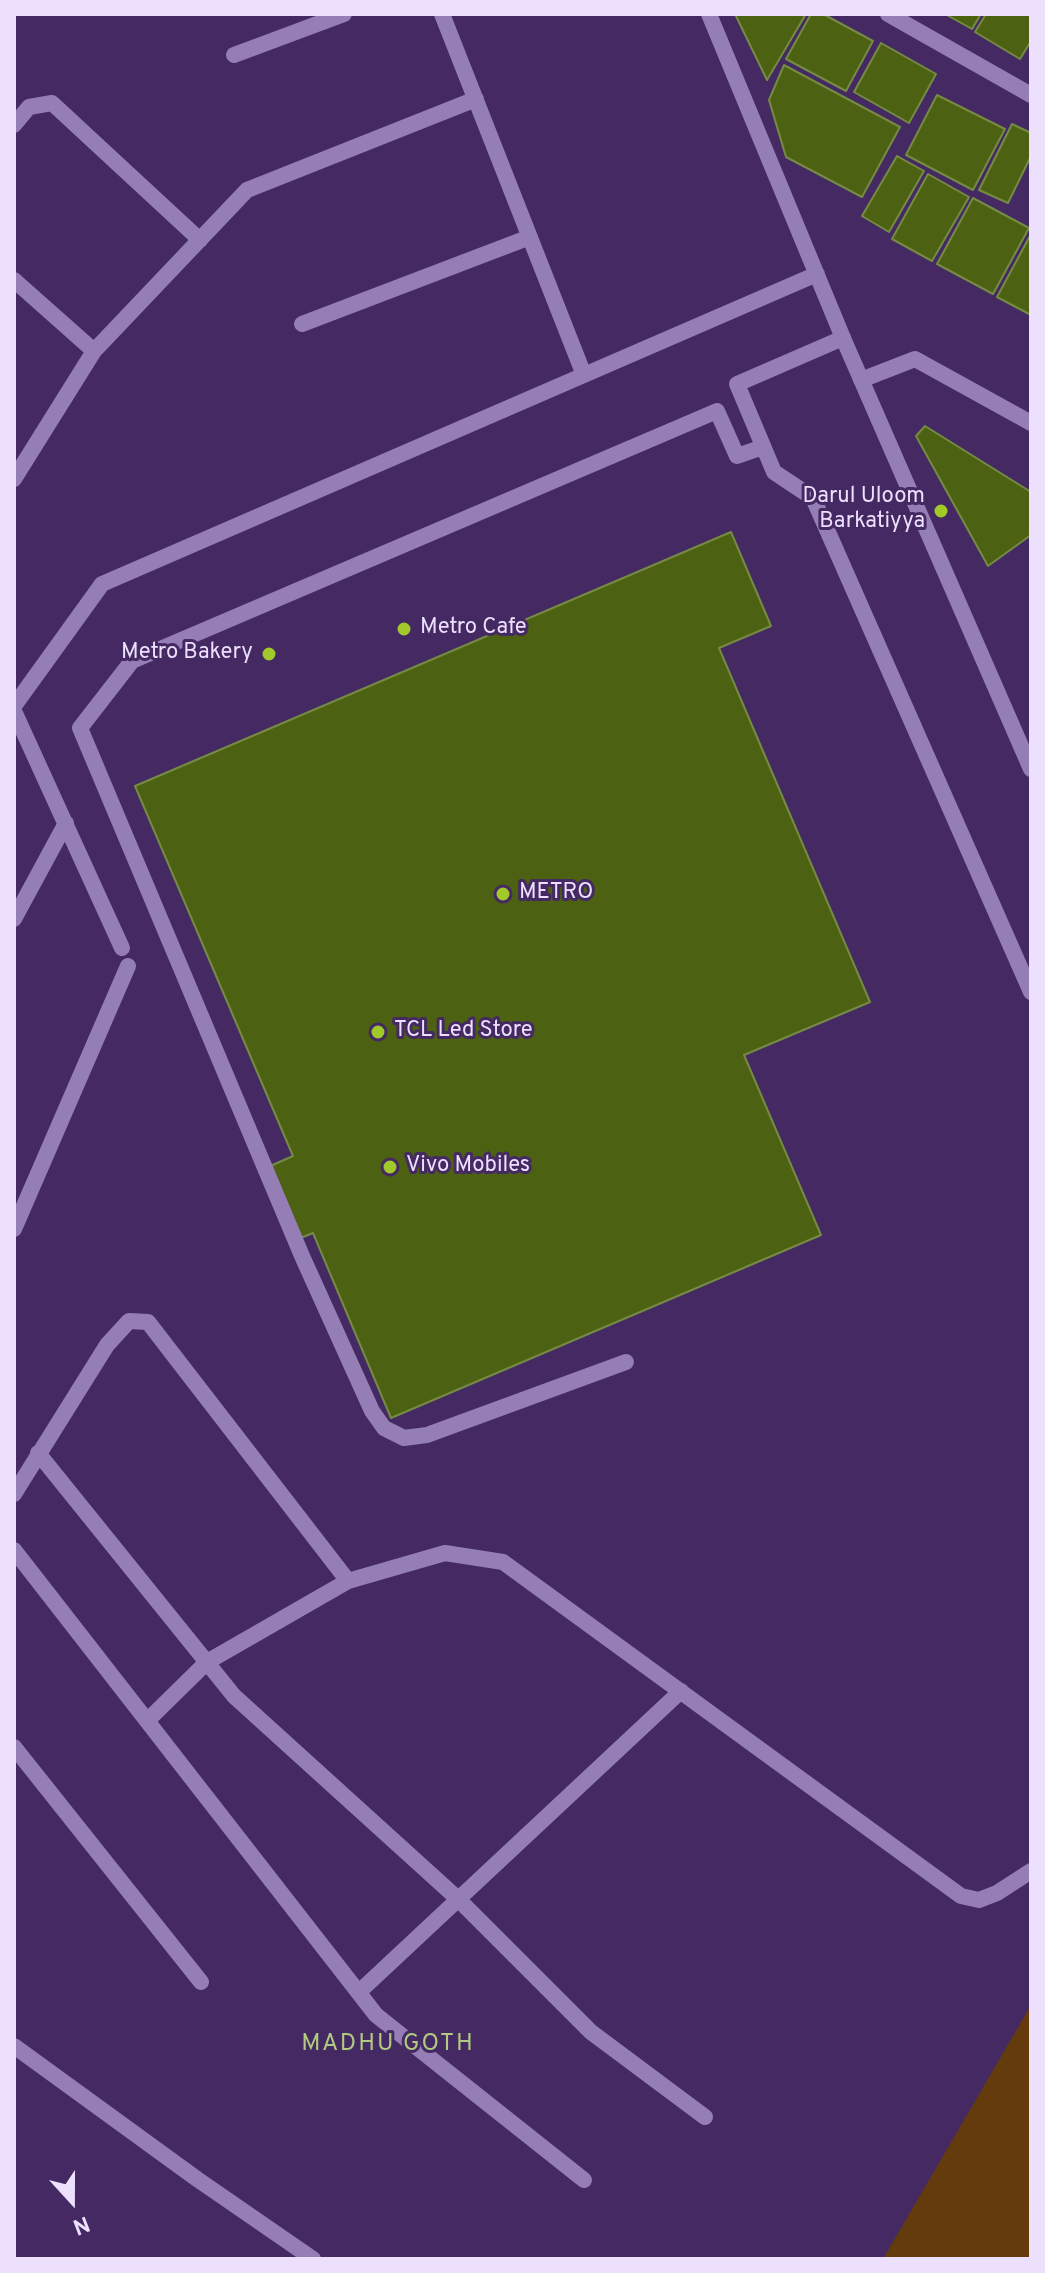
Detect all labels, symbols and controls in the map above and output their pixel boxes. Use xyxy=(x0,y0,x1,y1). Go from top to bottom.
place label: Darul Uloom Barkatiyya xyxy=(803,485,925,536)
marker: Darul Uloom Barkatiyya xyxy=(932,502,950,520)
place label: Metro Cafe xyxy=(420,616,527,642)
marker: Metro Cafe xyxy=(395,620,413,638)
place label: Metro Bakery xyxy=(121,641,253,667)
marker: Metro Bakery xyxy=(260,645,278,663)
place label: METRO xyxy=(519,881,593,907)
marker: METRO xyxy=(494,885,512,903)
place label: TCL Led Store xyxy=(394,1019,533,1045)
marker: TCL Led Store xyxy=(369,1023,387,1041)
place label: Vivo Mobiles xyxy=(406,1154,530,1180)
marker: Vivo Mobiles xyxy=(381,1158,399,1176)
district label: MADHU GOTH xyxy=(301,2031,475,2059)
north arrow xyxy=(32,2161,112,2241)
text: N xyxy=(69,2208,93,2239)

